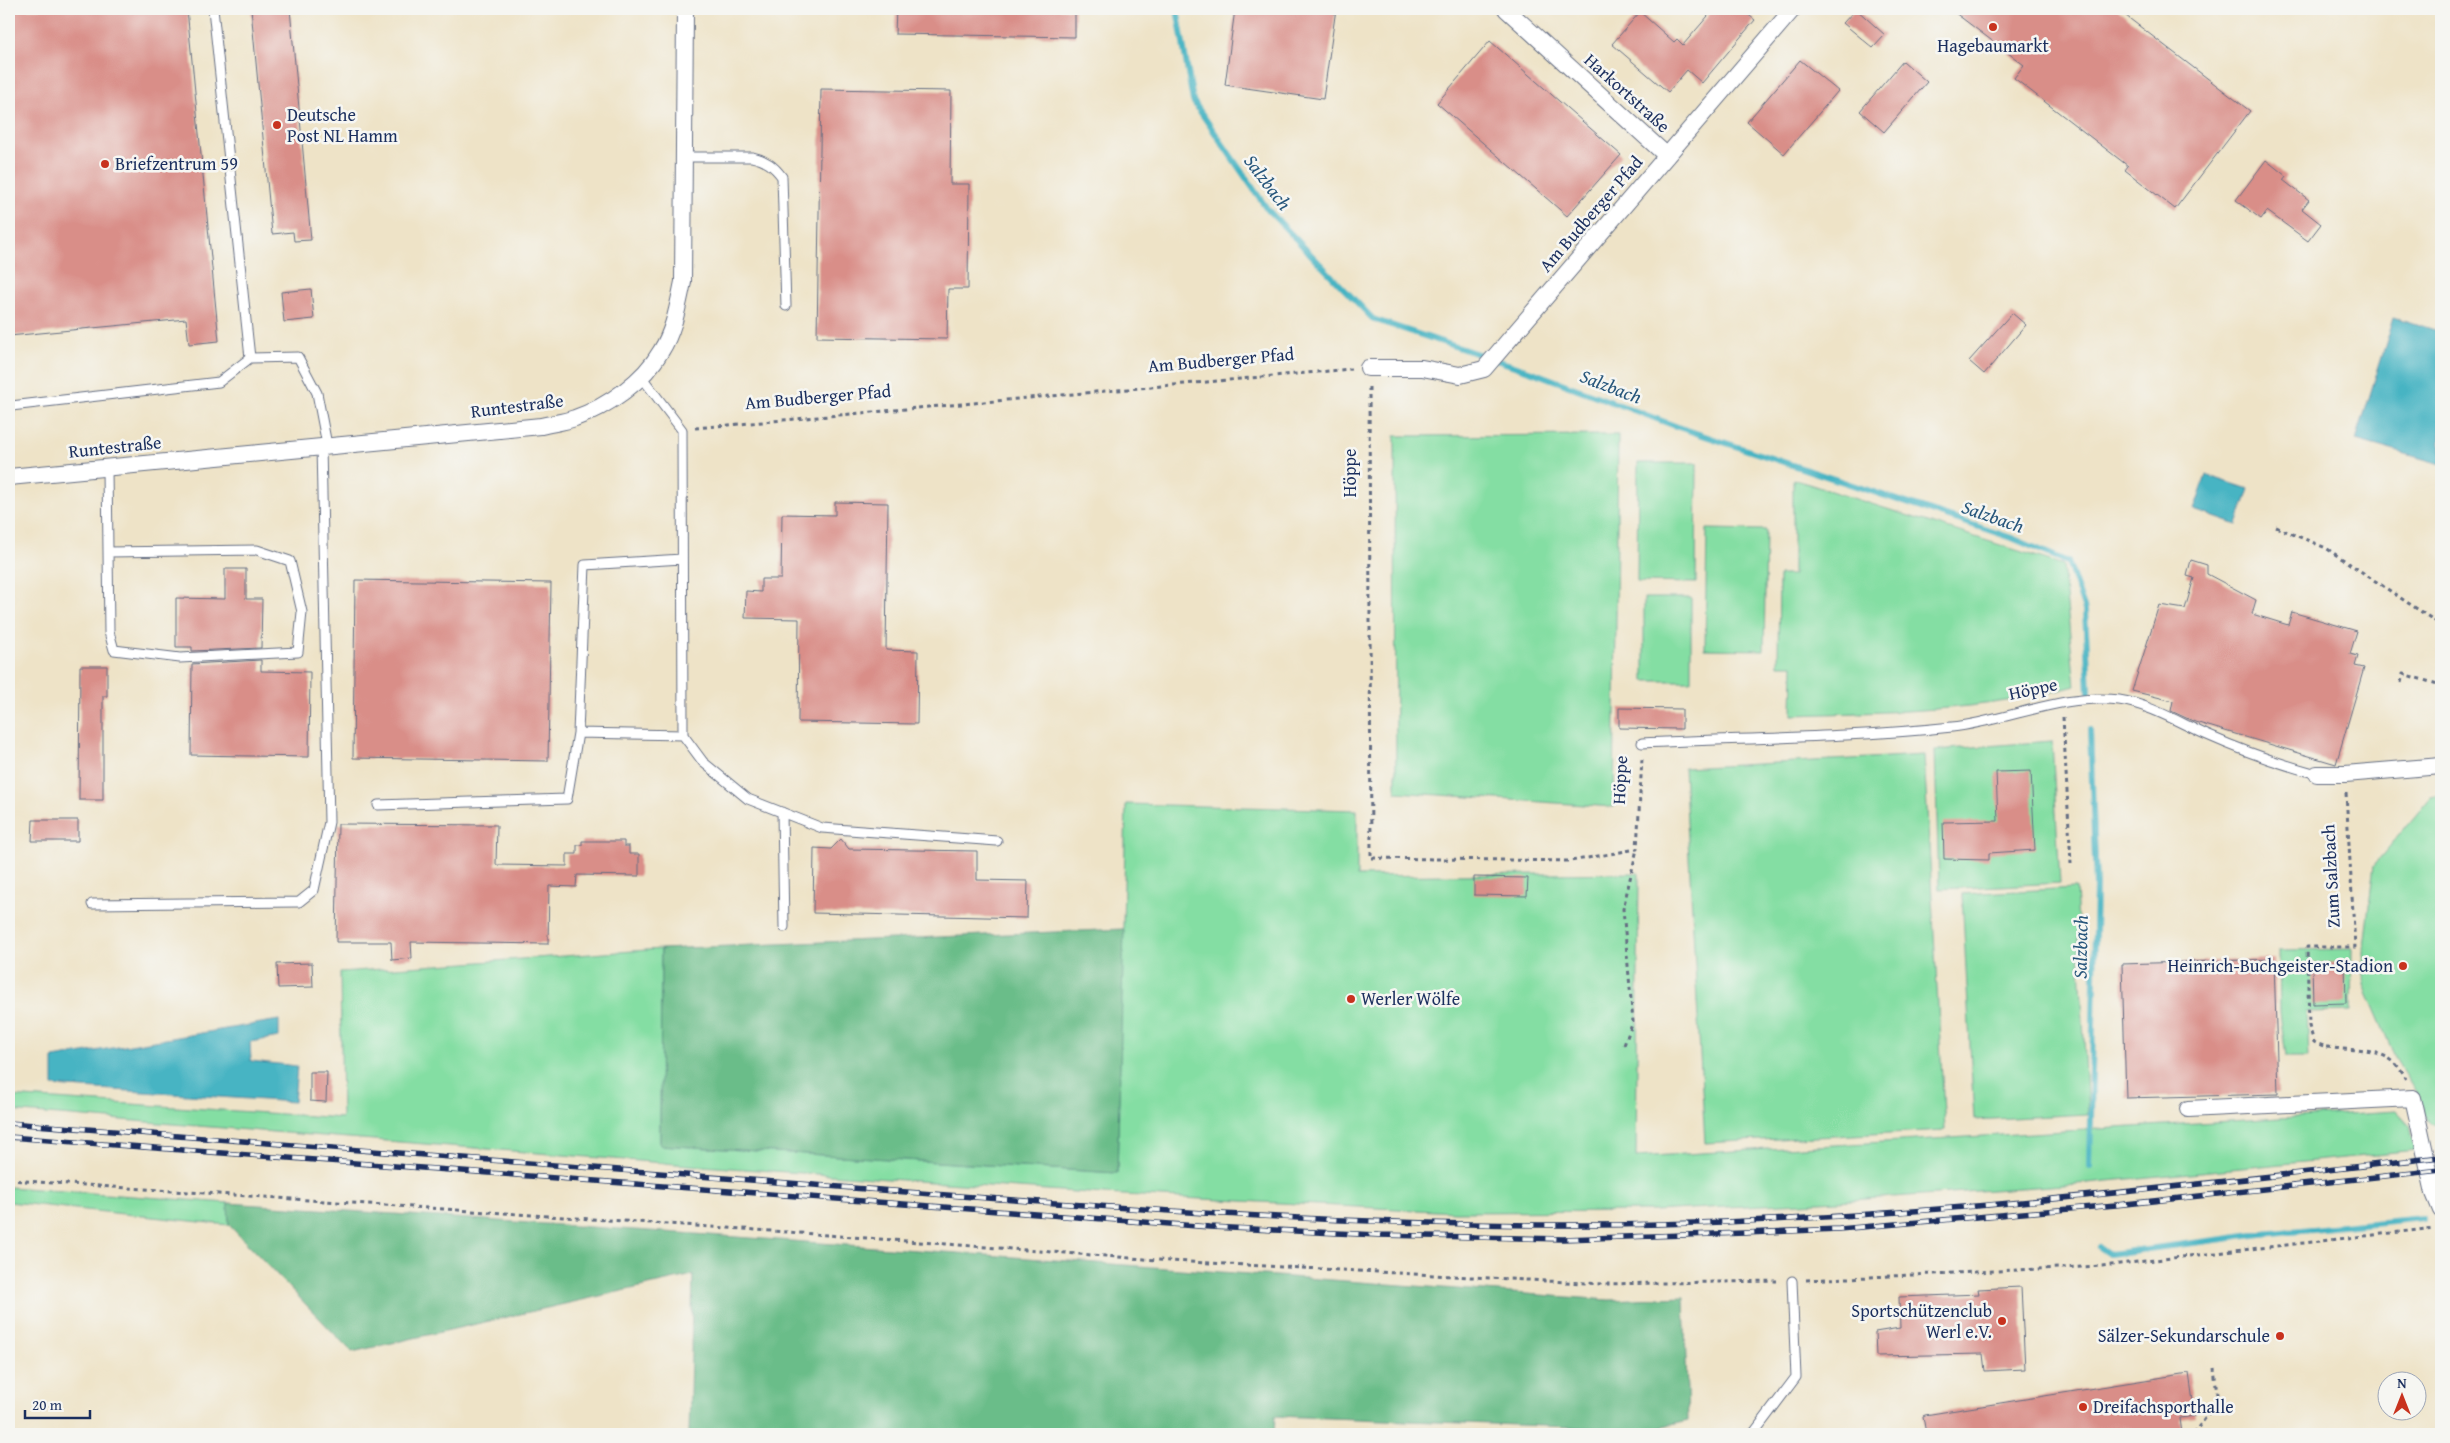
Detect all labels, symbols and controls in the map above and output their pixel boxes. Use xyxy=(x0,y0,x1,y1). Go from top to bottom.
marker: Hagebaumarkt xyxy=(1987,21,1999,33)
place label: Hagebaumarkt xyxy=(1937,32,2049,59)
street label: Harkortstraße xyxy=(1578,47,1676,139)
place label: Deutsche Post NL Hamm xyxy=(287,101,398,149)
marker: Deutsche Post NL Hamm xyxy=(271,119,283,131)
water label: Salzbach xyxy=(1238,148,1299,216)
street label: Am Budberger Pfad xyxy=(1532,149,1649,278)
place label: Briefzentrum 59 xyxy=(115,150,238,177)
marker: Briefzentrum 59 xyxy=(99,158,111,170)
street label: Am Budberger Pfad xyxy=(1147,340,1296,379)
water label: Salzbach xyxy=(1576,361,1646,411)
street label: Am Budberger Pfad xyxy=(744,377,893,416)
street label: Runtestraße xyxy=(469,386,565,425)
street label: Runtestraße xyxy=(67,428,163,465)
street label: Höppe xyxy=(1336,449,1363,498)
water label: Salzbach xyxy=(1958,492,2028,540)
street label: Höppe xyxy=(2006,670,2060,707)
street label: Höppe xyxy=(1605,755,1634,805)
street label: Zum Salzbach xyxy=(2314,823,2347,929)
water label: Salzbach xyxy=(2065,914,2095,979)
place label: Heinrich-Buchgeister-Stadion xyxy=(2168,952,2393,979)
marker: Heinrich-Buchgeister-Stadion xyxy=(2397,960,2409,972)
place label: Werler Wölfe xyxy=(1361,985,1460,1012)
marker: Werler Wölfe xyxy=(1345,993,1357,1005)
place label: Sportschützenclub Werl e.V. xyxy=(1851,1297,1992,1345)
marker: Sportschützenclub Werl e.V. xyxy=(1996,1315,2008,1327)
place label: Sälzer-Sekundarschule xyxy=(2098,1322,2270,1349)
marker: Sälzer-Sekundarschule xyxy=(2274,1330,2286,1342)
north arrow xyxy=(2378,1370,2428,1420)
text: N xyxy=(2397,1373,2407,1393)
scale bar xyxy=(25,1388,90,1420)
place label: Dreifachsporthalle xyxy=(2093,1393,2234,1420)
text: 20 m xyxy=(32,1394,63,1415)
marker: Dreifachsporthalle xyxy=(2077,1401,2089,1413)

